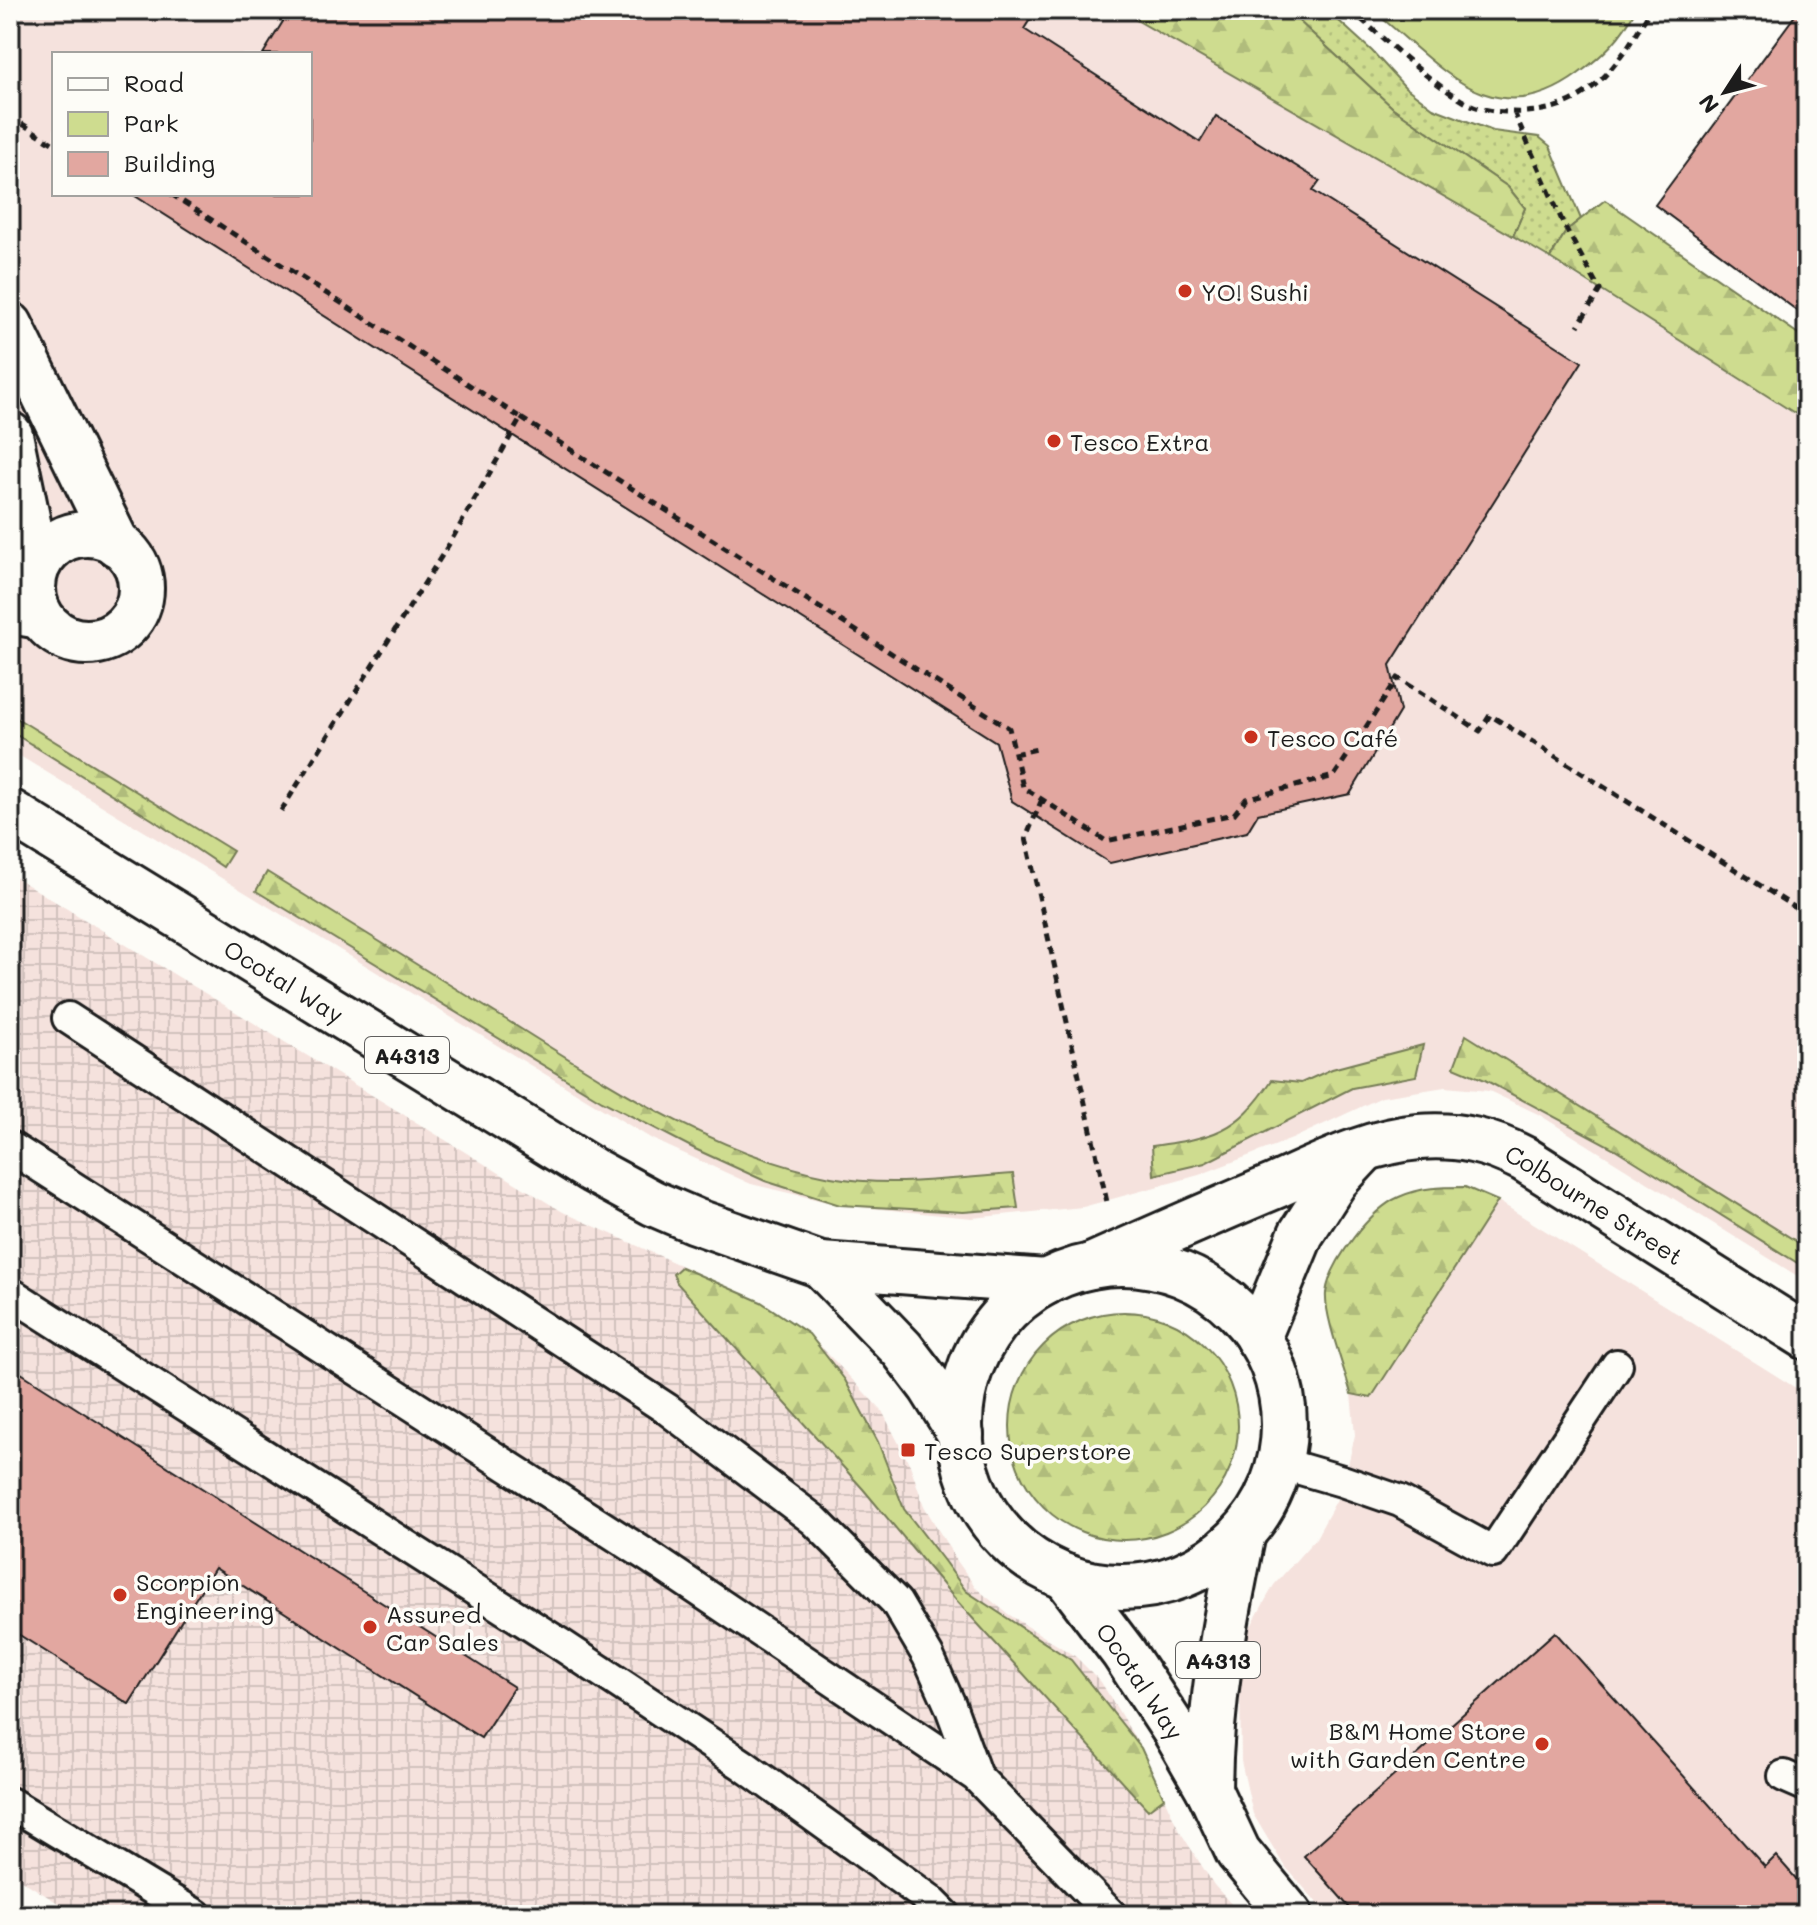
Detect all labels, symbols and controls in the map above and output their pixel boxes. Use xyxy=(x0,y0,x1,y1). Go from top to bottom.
legend xyxy=(52,52,312,196)
north arrow xyxy=(1685,52,1765,132)
text: Road xyxy=(124,67,184,98)
text: N xyxy=(1692,89,1725,119)
text: Park xyxy=(124,107,178,138)
text: Building xyxy=(124,147,215,178)
place label: YO! Sushi xyxy=(1201,276,1309,307)
marker: YO! Sushi xyxy=(1176,282,1194,300)
place label: Tesco Extra xyxy=(1070,426,1209,457)
marker: Tesco Extra xyxy=(1045,432,1063,450)
place label: Tesco Café xyxy=(1267,722,1398,753)
marker: Tesco Café xyxy=(1242,728,1260,746)
street label: Ocotal Way xyxy=(219,932,350,1029)
road number: A4313 xyxy=(365,1037,449,1073)
street label: Colbourne Street xyxy=(1501,1137,1690,1271)
place label: Tesco Superstore xyxy=(924,1435,1132,1466)
marker: Tesco Superstore xyxy=(899,1441,917,1459)
place label: Scorpion Engineering xyxy=(136,1566,274,1625)
marker: Scorpion Engineering xyxy=(111,1586,129,1604)
place label: Assured Car Sales xyxy=(386,1598,499,1657)
street label: Ocotal Way xyxy=(1090,1616,1192,1745)
marker: Assured Car Sales xyxy=(361,1618,379,1636)
road number: A4313 xyxy=(1176,1642,1260,1678)
place label: B&M Home Store with Garden Centre xyxy=(1290,1715,1526,1774)
marker: B&M Home Store with Garden Centre xyxy=(1533,1735,1551,1753)

